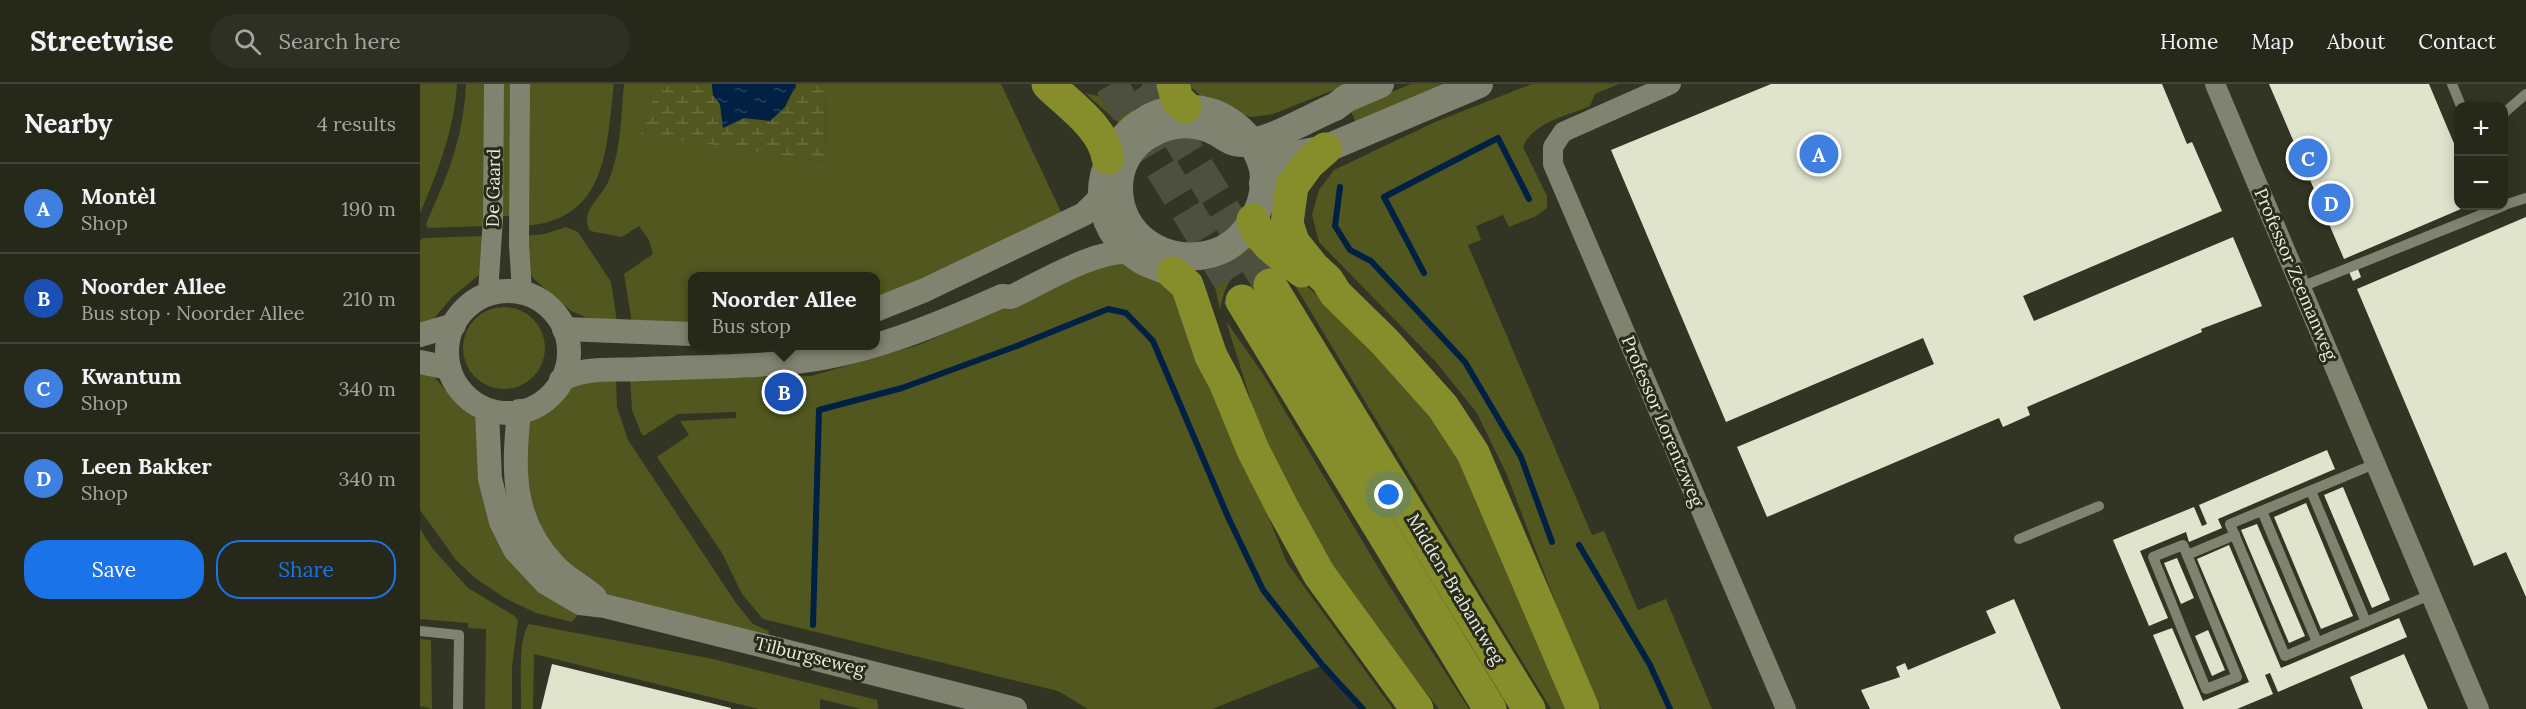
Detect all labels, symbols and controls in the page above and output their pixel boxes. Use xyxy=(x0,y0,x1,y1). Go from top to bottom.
search box xyxy=(210,14,630,68)
text: Streetwise xyxy=(30,23,174,59)
icon: search xyxy=(231,25,264,58)
text: Search here xyxy=(279,27,401,55)
text: Home xyxy=(2160,28,2218,55)
text: Map xyxy=(2251,28,2294,55)
text: About xyxy=(2327,28,2385,55)
text: Contact xyxy=(2418,28,2496,55)
map controls xyxy=(2454,102,2508,210)
button: + xyxy=(2454,102,2508,156)
text: Nearby xyxy=(24,107,112,140)
text: 4 results xyxy=(317,111,396,136)
pin: A xyxy=(1800,132,1838,176)
pin: C xyxy=(2288,136,2328,181)
street label: De Gaard xyxy=(481,148,505,227)
button: − xyxy=(2454,156,2508,210)
pin: D xyxy=(2312,180,2350,226)
text: Montèl xyxy=(81,182,156,210)
street label: Professor Zeemanweg xyxy=(2249,184,2343,365)
text: A xyxy=(37,196,50,221)
text: 190 m xyxy=(342,196,396,221)
text: Shop xyxy=(81,210,128,235)
text: Noorder Allee xyxy=(81,272,226,300)
popup xyxy=(688,272,880,350)
text: Noorder Allee xyxy=(711,285,857,313)
text: B xyxy=(37,286,50,311)
text: 210 m xyxy=(342,286,396,311)
text: Bus stop · Noorder Allee xyxy=(81,300,305,325)
text: Bus stop xyxy=(711,313,791,338)
street label: Professor Lorentzweg xyxy=(1617,332,1710,511)
text: Kwantum xyxy=(81,362,181,390)
pin: B xyxy=(764,370,804,414)
text: C xyxy=(37,376,50,401)
text: 340 m xyxy=(338,376,396,401)
text: Shop xyxy=(81,390,128,415)
text: Leen Bakker xyxy=(81,452,212,480)
text: D xyxy=(36,466,51,491)
text: 340 m xyxy=(338,466,396,491)
text: Shop xyxy=(81,480,128,505)
your location xyxy=(1374,480,1403,509)
street label: Midden-Brabantweg xyxy=(1402,509,1511,670)
button: Save xyxy=(24,540,204,599)
button: Share xyxy=(216,540,396,599)
street label: Tilburgseweg xyxy=(753,631,868,681)

